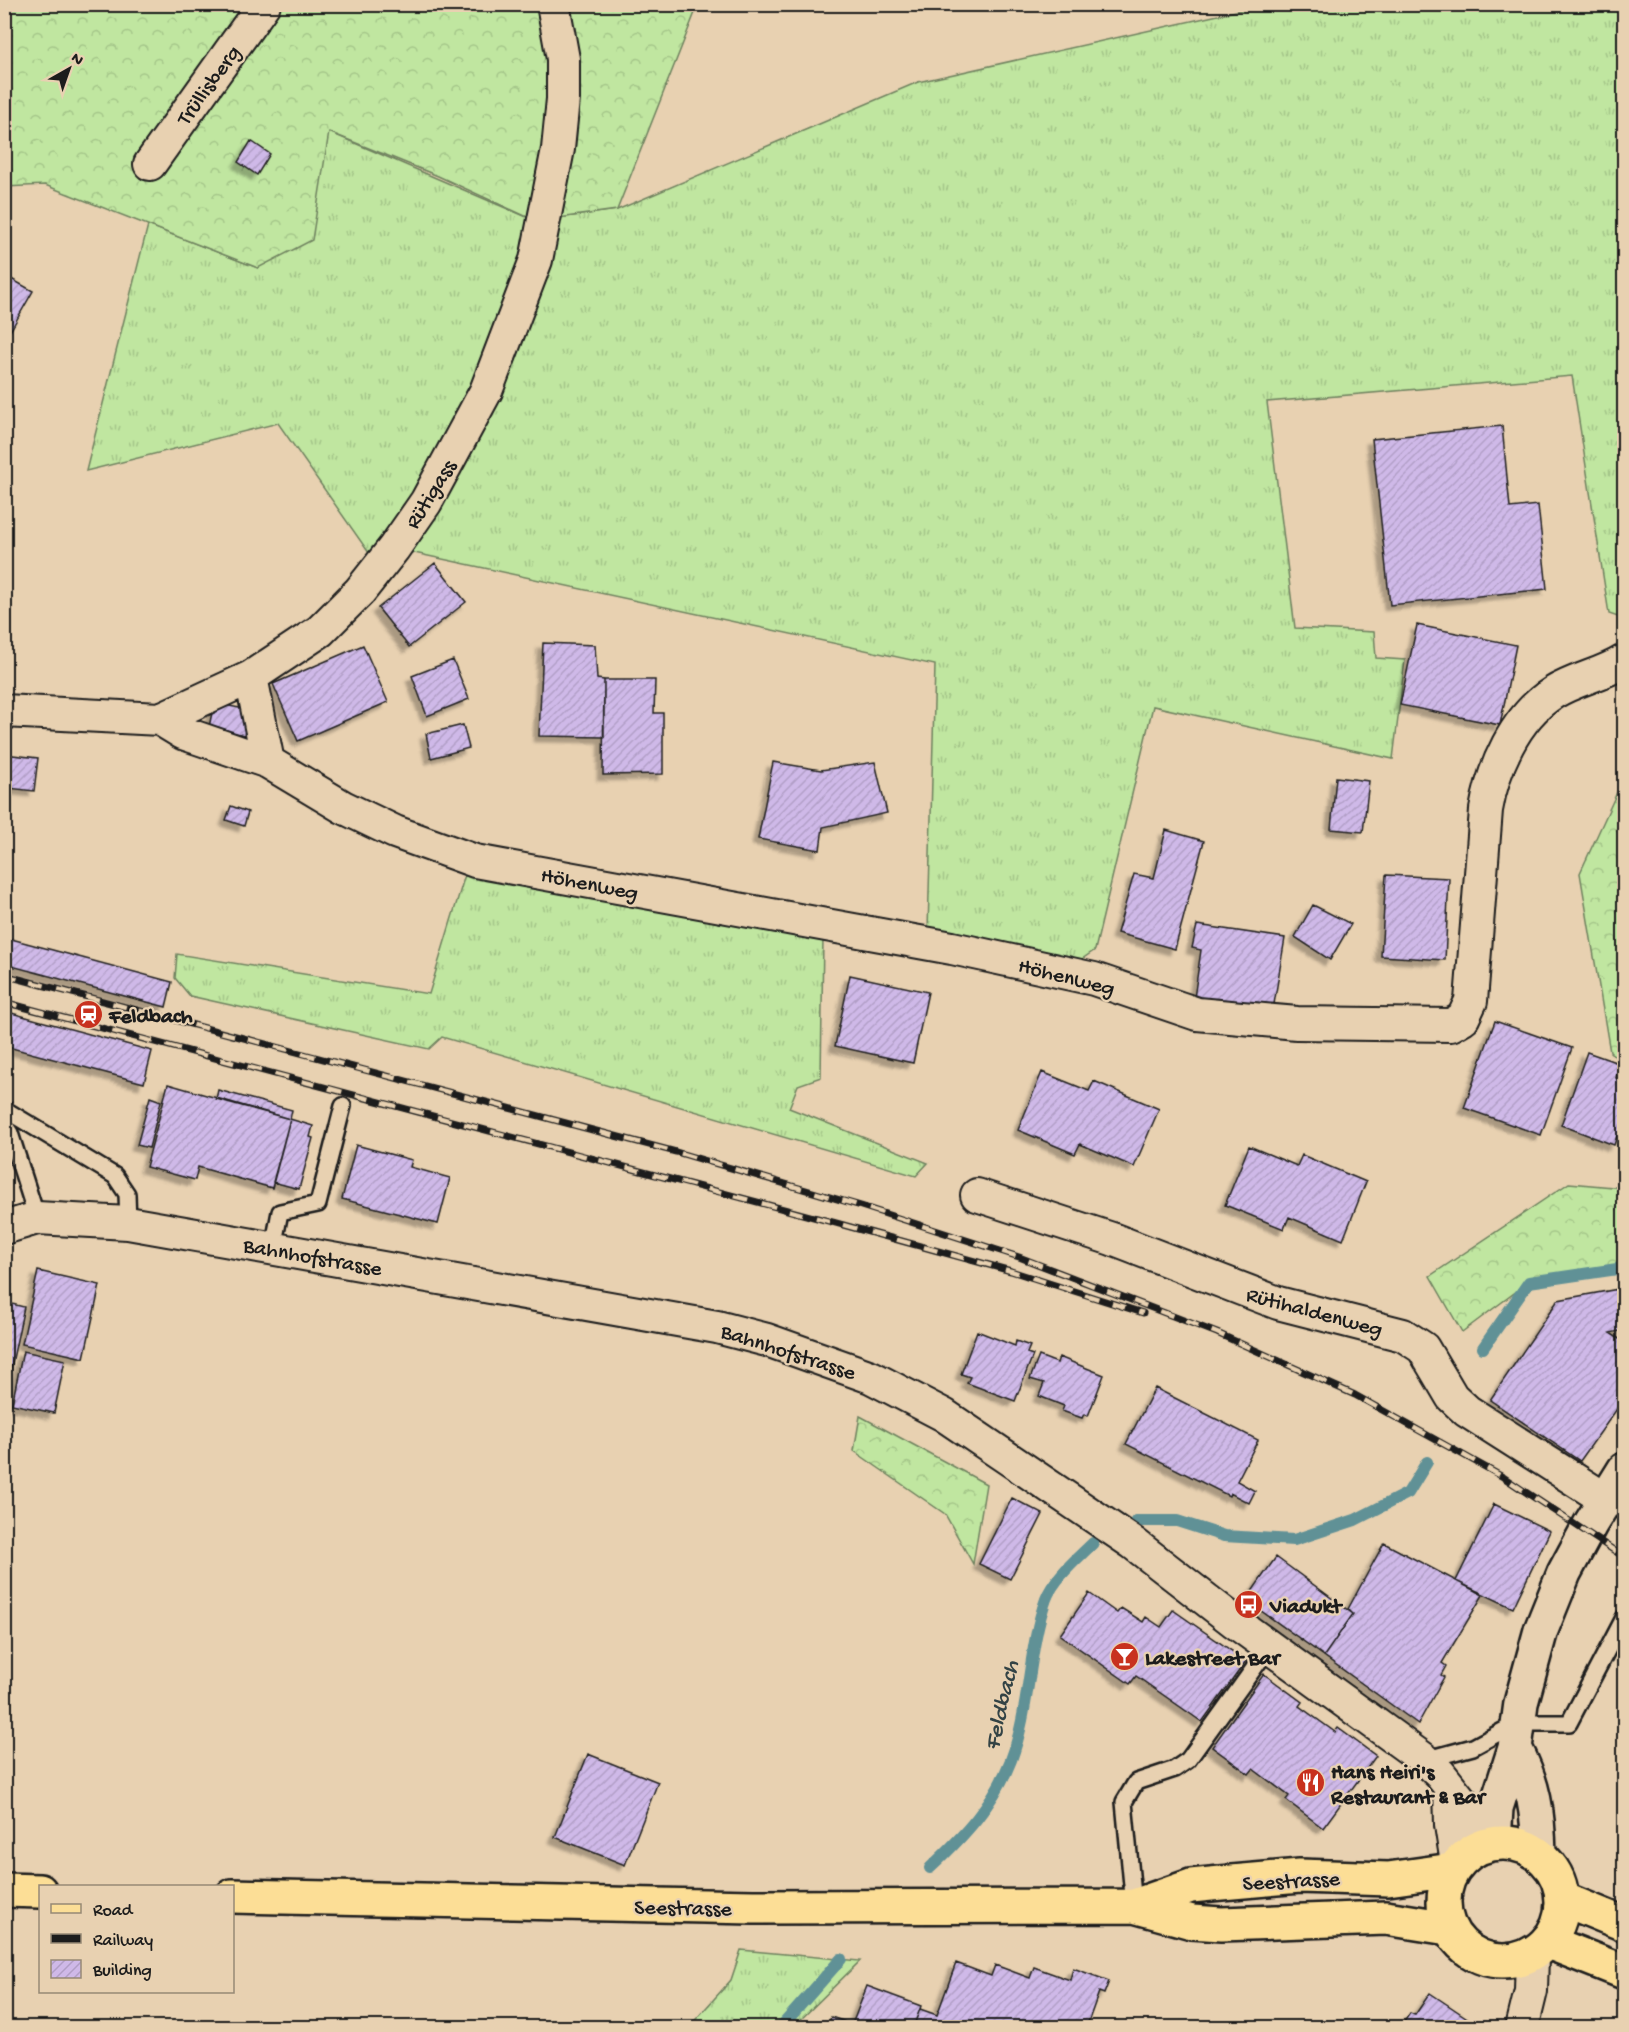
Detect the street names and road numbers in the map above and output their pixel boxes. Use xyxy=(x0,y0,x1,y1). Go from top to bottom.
street label: Trüllisberg xyxy=(171,41,248,133)
street label: Rütigass xyxy=(401,455,464,534)
street label: Höhenweg xyxy=(538,864,640,908)
street label: Höhenweg xyxy=(1015,954,1117,1003)
street label: Bahnhofstrasse xyxy=(240,1234,384,1284)
street label: Rütihaldenweg xyxy=(1243,1283,1385,1345)
street label: Bahnhofstrasse xyxy=(716,1319,859,1388)
street label: Seestrasse xyxy=(1242,1867,1341,1899)
street label: Seestrasse xyxy=(634,1896,733,1924)

